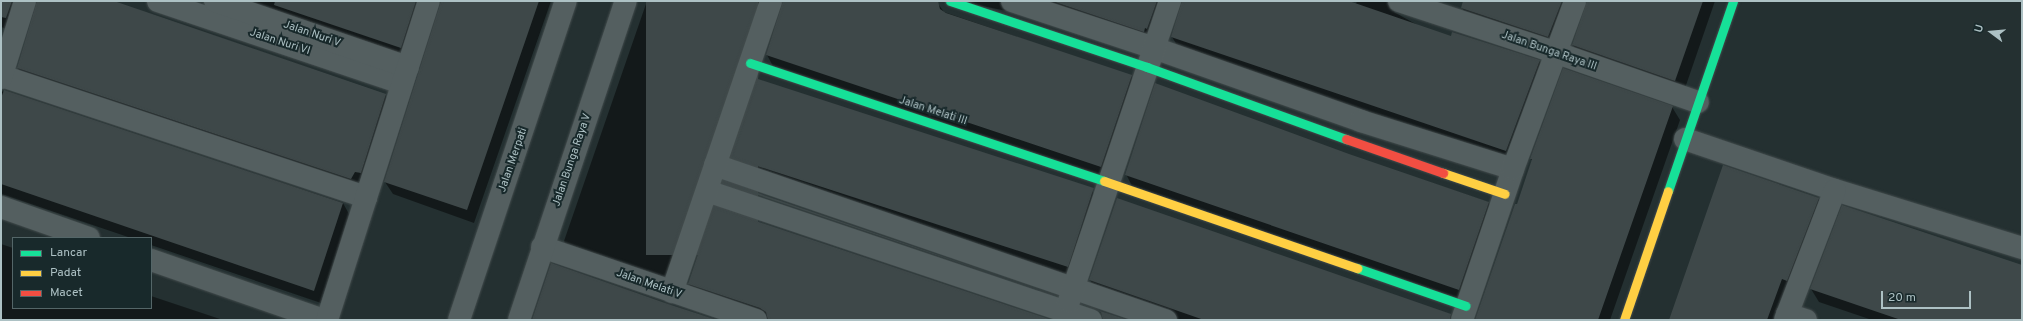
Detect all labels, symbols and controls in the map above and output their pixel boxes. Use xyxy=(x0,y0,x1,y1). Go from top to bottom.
north arrow xyxy=(1971,12,2011,52)
street label: Jalan Nuri V xyxy=(281,18,343,50)
text: U xyxy=(1972,23,1987,34)
street label: Jalan Nuri VI xyxy=(248,26,312,58)
street label: Jalan Bunga Raya III xyxy=(1500,28,1598,74)
street label: Jalan Melati III xyxy=(897,94,969,128)
street label: Jalan Bunga Raya V xyxy=(550,112,594,208)
street label: Jalan Merpati xyxy=(496,126,530,194)
legend xyxy=(12,237,152,309)
text: Lancar xyxy=(50,245,87,261)
text: Padat xyxy=(50,265,81,281)
street label: Jalan Melati V xyxy=(614,267,684,301)
scale bar xyxy=(1883,283,1973,309)
text: Macet xyxy=(50,285,83,301)
text: 20 m xyxy=(1888,290,1916,306)

